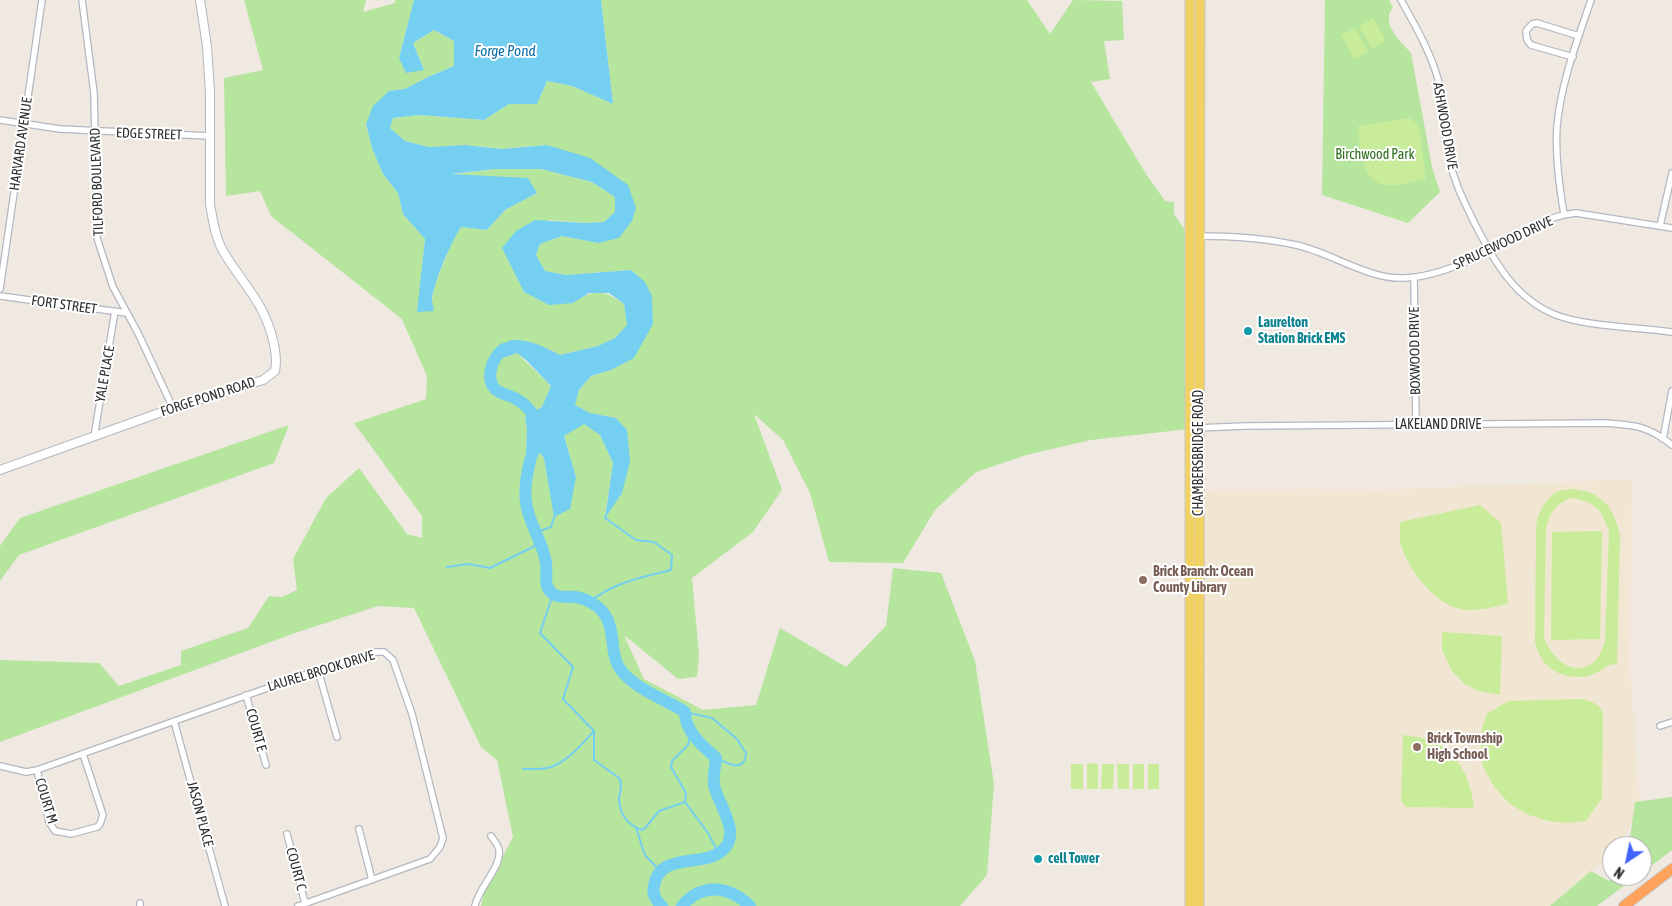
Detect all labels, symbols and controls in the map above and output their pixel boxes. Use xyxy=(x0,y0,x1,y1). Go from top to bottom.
water label: Forge Pond xyxy=(474,42,536,60)
street label: ASHWOOD DRIVE xyxy=(1429,81,1461,171)
street label: HARVARD AVENUE xyxy=(6,96,36,192)
street label: EDGE STREET xyxy=(116,124,182,144)
street label: TILFORD BOULEVARD xyxy=(87,128,107,236)
park label: Birchwood Park xyxy=(1335,147,1415,163)
street label: SPRUCEWOOD DRIVE xyxy=(1451,213,1555,273)
street label: FORT STREET xyxy=(30,292,98,318)
street label: BOXWOOD DRIVE xyxy=(1406,307,1424,395)
place label: Laurelton Station Brick EMS xyxy=(1258,315,1345,348)
marker: Laurelton Station Brick EMS xyxy=(1242,325,1254,337)
street label: YALE PLACE xyxy=(92,344,118,404)
street label: FORGE POND ROAD xyxy=(158,374,258,420)
street label: CHAMBERSBRIDGE ROAD xyxy=(1191,390,1207,516)
street label: LAKELAND DRIVE xyxy=(1395,417,1481,433)
place label: Brick Branch: Ocean County Library xyxy=(1153,564,1253,596)
marker: Brick Branch: Ocean County Library xyxy=(1137,574,1149,586)
street label: LAUREL BROOK DRIVE xyxy=(266,647,376,695)
street label: COURT E xyxy=(242,707,270,753)
place label: Brick Township High School xyxy=(1427,731,1503,764)
marker: Brick Township High School xyxy=(1411,741,1423,753)
street label: COURT M xyxy=(31,776,61,826)
street label: JASON PLACE xyxy=(183,779,217,849)
north arrow xyxy=(1602,836,1652,886)
street label: COURT C xyxy=(282,846,310,892)
place label: cell Tower xyxy=(1048,851,1099,867)
marker: cell Tower xyxy=(1032,853,1044,865)
text: N xyxy=(1611,864,1627,882)

